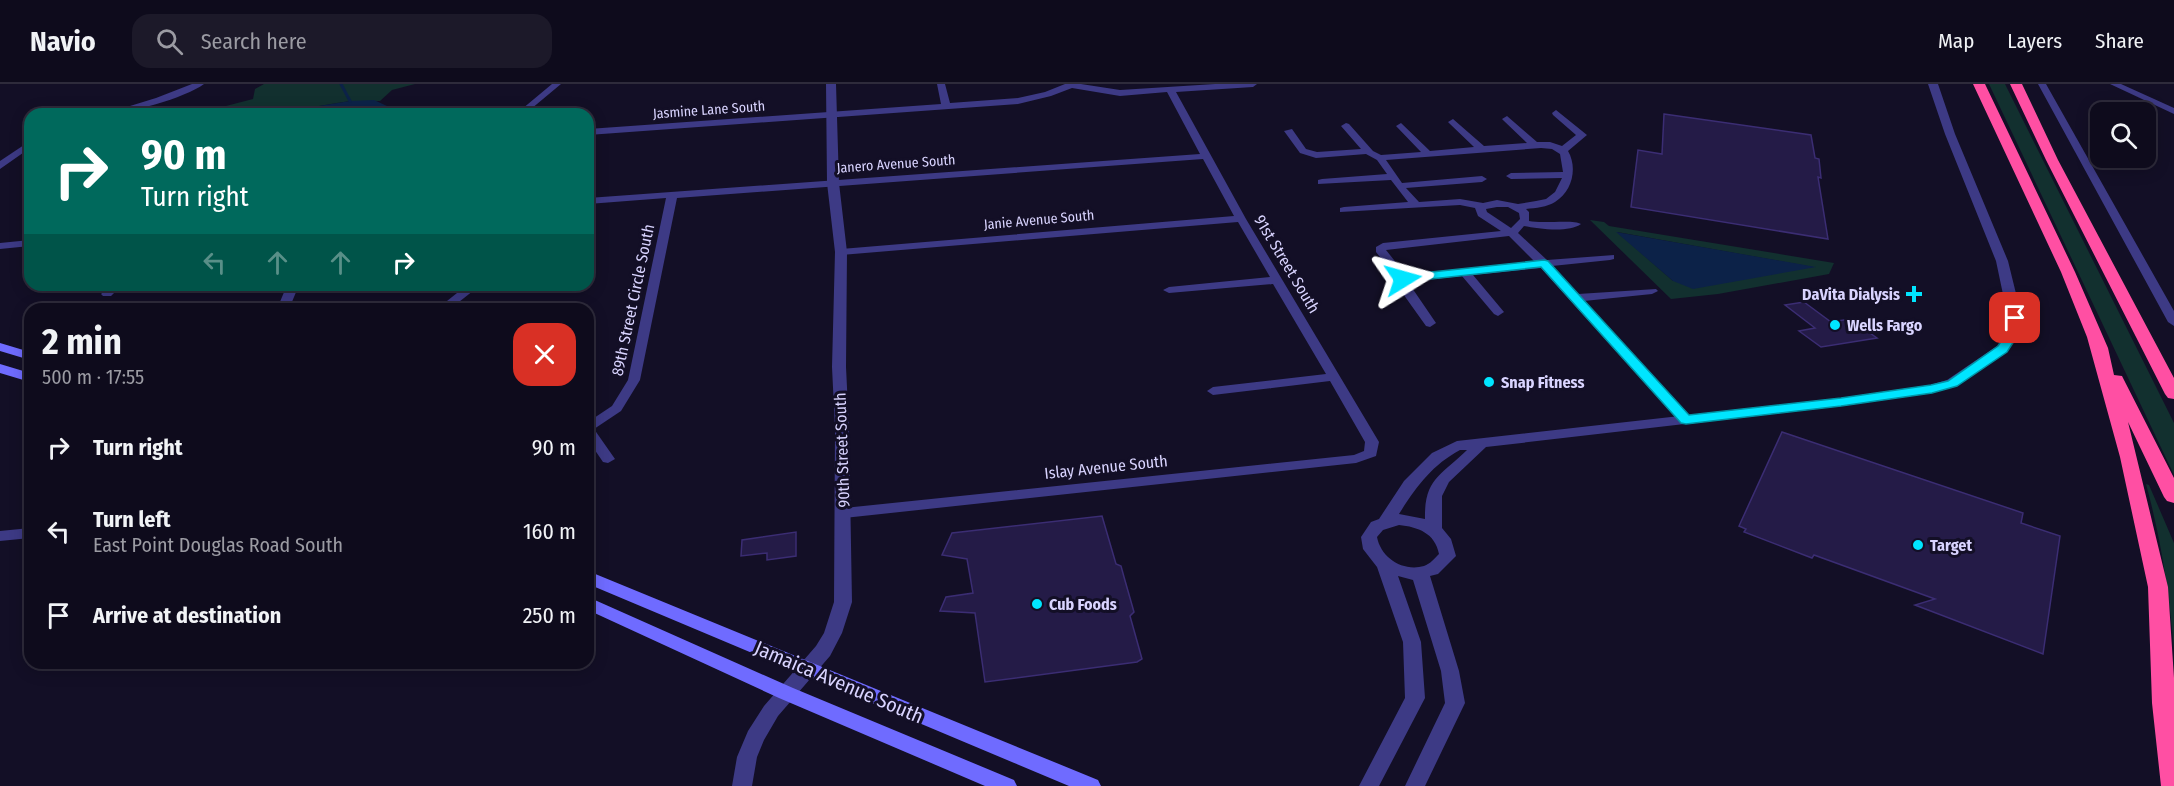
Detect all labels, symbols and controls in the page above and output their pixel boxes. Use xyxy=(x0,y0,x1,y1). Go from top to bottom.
search box xyxy=(132,14,552,68)
text: Navio xyxy=(30,25,96,58)
icon: search xyxy=(153,25,186,58)
text: Search here xyxy=(201,28,307,55)
text: Map xyxy=(1938,28,1974,54)
text: Layers xyxy=(2007,28,2062,54)
text: Share xyxy=(2095,28,2144,54)
street label: Jasmine Lane South xyxy=(652,98,766,122)
map controls xyxy=(2090,102,2156,168)
button: search xyxy=(2090,102,2156,168)
text: 90 m xyxy=(141,130,226,180)
icon: right xyxy=(42,132,120,210)
street label: Janero Avenue South xyxy=(836,151,956,177)
text: Turn right xyxy=(141,181,249,213)
street label: Janie Avenue South xyxy=(983,207,1095,233)
street label: 91st Street South xyxy=(1250,212,1324,316)
street label: 89th Street Circle South xyxy=(608,223,658,377)
icon: left xyxy=(198,246,231,279)
icon: ahead xyxy=(261,246,294,279)
icon: ahead xyxy=(324,246,357,279)
icon: right xyxy=(387,246,420,279)
position arrow xyxy=(1371,247,1435,311)
place label: DaVita Dialysis xyxy=(1802,285,1900,304)
marker: DaVita Dialysis xyxy=(1905,285,1923,303)
pin xyxy=(1989,292,2040,343)
icon: arrive xyxy=(1998,301,2031,334)
place label: Wells Fargo xyxy=(1847,316,1923,335)
marker: Wells Fargo xyxy=(1828,318,1842,332)
text: 2 min xyxy=(42,320,122,364)
button: close xyxy=(513,323,576,386)
text: 500 m · 17:55 xyxy=(42,365,144,389)
place label: Snap Fitness xyxy=(1501,373,1585,392)
marker: Snap Fitness xyxy=(1482,375,1496,389)
street label: 90th Street South xyxy=(830,392,854,508)
icon: right xyxy=(42,431,75,464)
text: Turn right xyxy=(93,434,182,461)
text: 90 m xyxy=(532,434,576,461)
street label: Islay Avenue South xyxy=(1043,451,1169,483)
text: Turn left xyxy=(93,506,171,533)
icon: left xyxy=(42,515,75,548)
text: 160 m xyxy=(523,518,576,545)
text: East Point Douglas Road South xyxy=(93,533,343,557)
place label: Target xyxy=(1930,536,1972,555)
marker: Target xyxy=(1911,538,1925,552)
place label: Cub Foods xyxy=(1049,595,1117,614)
marker: Cub Foods xyxy=(1030,597,1044,611)
icon: arrive xyxy=(42,599,75,632)
text: Arrive at destination xyxy=(93,602,281,629)
text: 250 m xyxy=(523,602,576,629)
street label: Jamaica Avenue South xyxy=(751,636,927,728)

